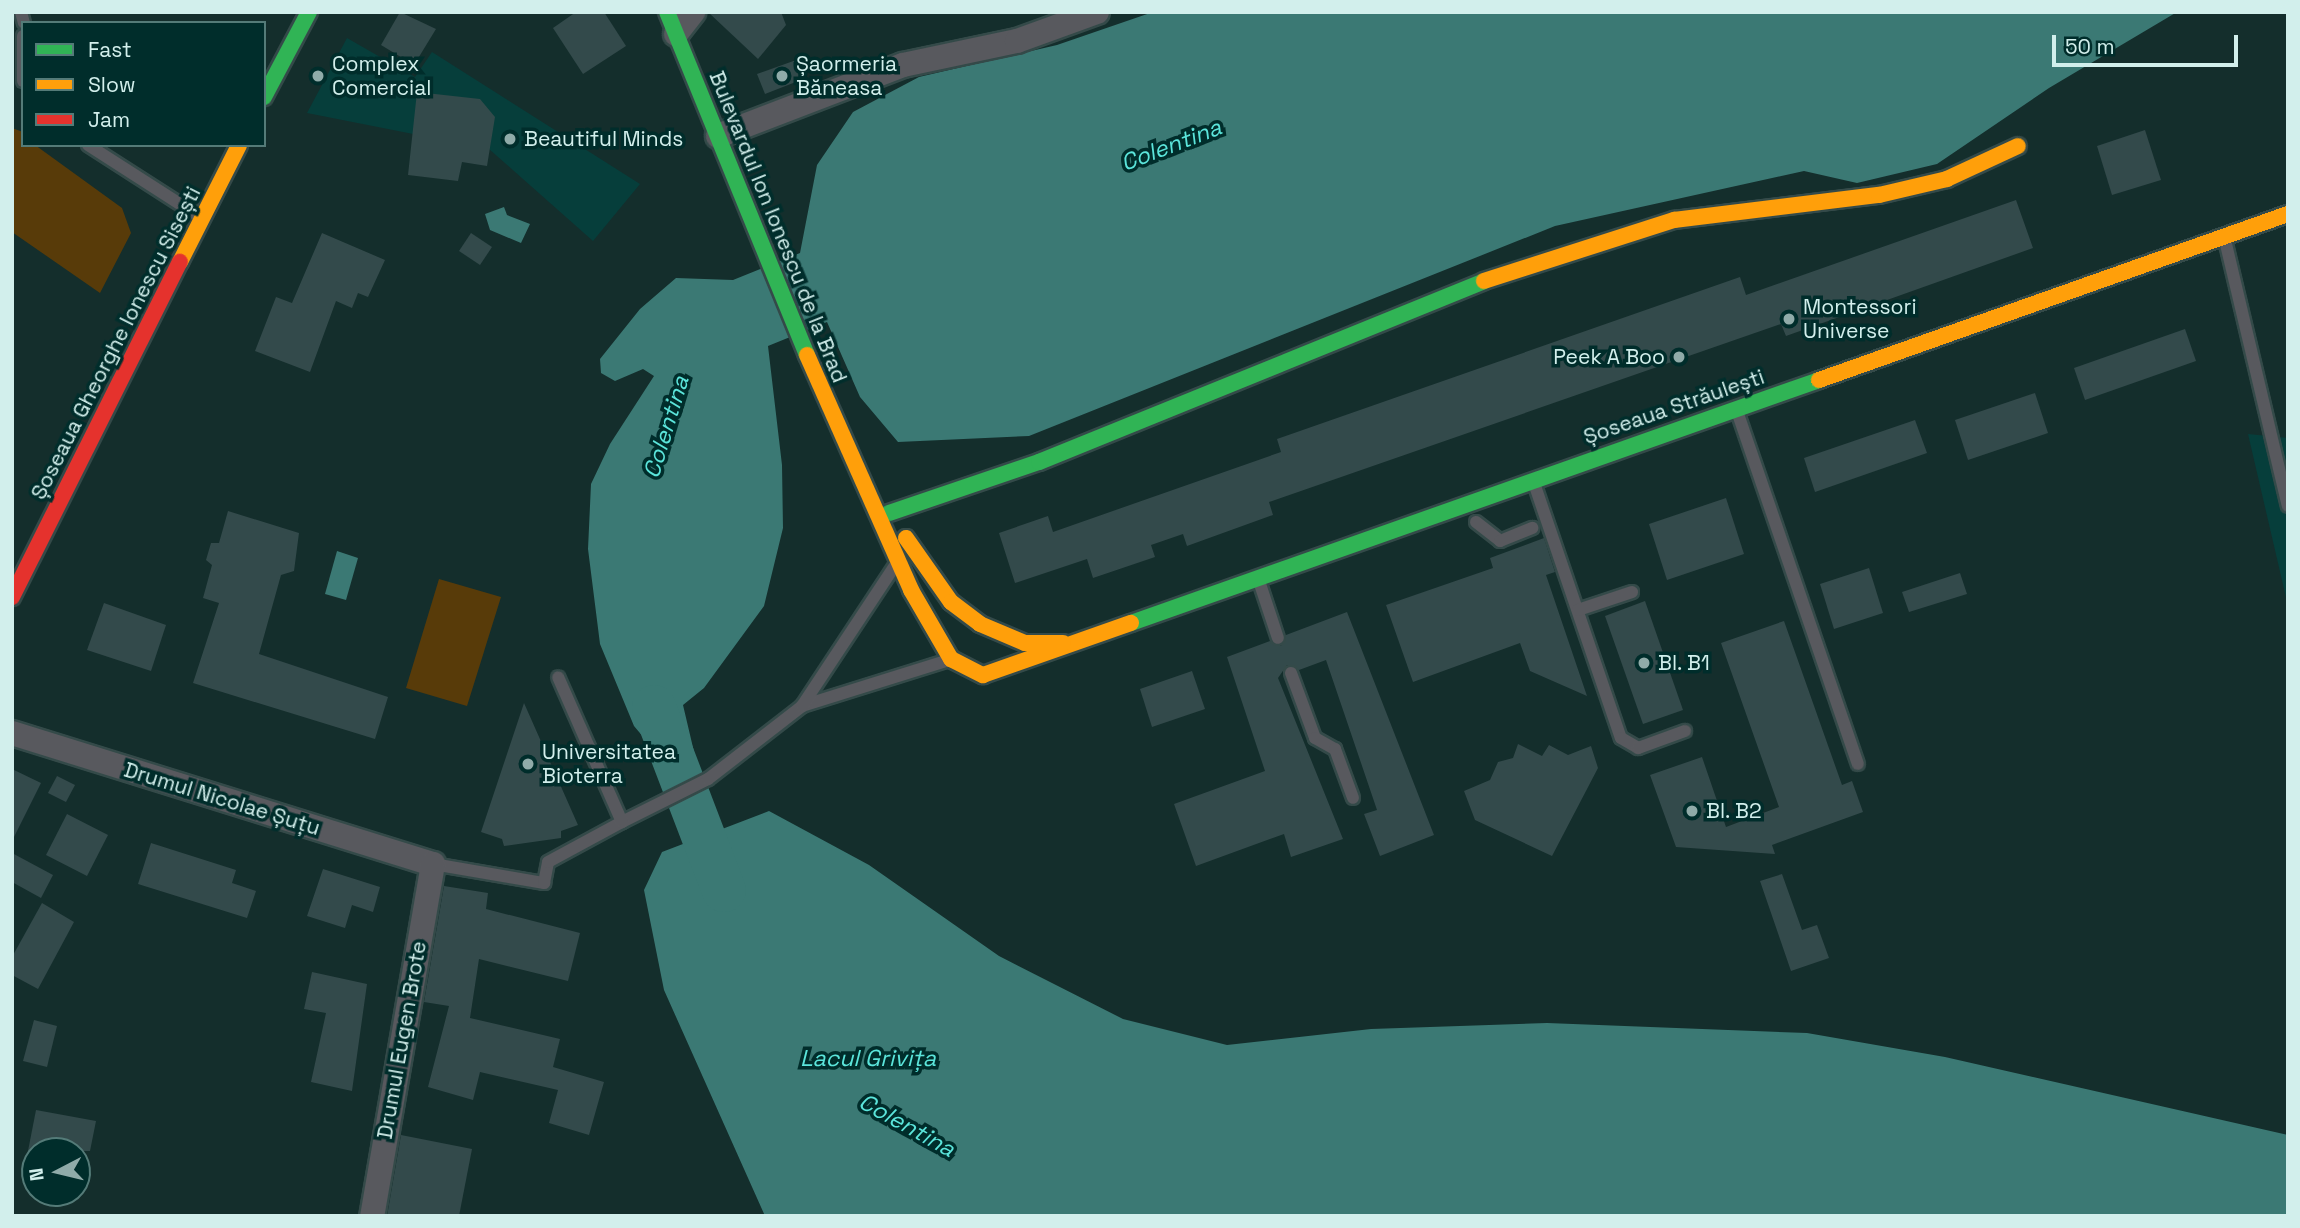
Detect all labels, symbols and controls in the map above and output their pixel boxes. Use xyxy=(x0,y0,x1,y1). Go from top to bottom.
legend xyxy=(21,21,266,147)
scale bar xyxy=(2055,21,2240,65)
text: 50 m xyxy=(2065,33,2115,60)
text: Fast xyxy=(88,36,132,63)
place label: Complex Comercial xyxy=(332,51,431,101)
place label: Șaormeria Băneasa xyxy=(796,51,897,101)
marker: Complex Comercial xyxy=(310,68,326,84)
street label: Bulevardul Ion Ionescu de la Brad xyxy=(704,68,852,386)
marker: Șaormeria Băneasa xyxy=(774,68,790,84)
text: Slow xyxy=(88,71,136,98)
text: Jam xyxy=(88,106,130,133)
water label: Colentina xyxy=(1117,113,1225,177)
place label: Beautiful Minds xyxy=(524,126,683,152)
marker: Beautiful Minds xyxy=(502,131,518,147)
street label: Șoseaua Gheorghe Ionescu Sisești xyxy=(26,182,206,504)
place label: Montessori Universe xyxy=(1803,294,1917,344)
marker: Montessori Universe xyxy=(1781,311,1797,327)
place label: Peek A Boo xyxy=(1553,344,1665,370)
marker: Peek A Boo xyxy=(1671,349,1687,365)
street label: Șoseaua Străulești xyxy=(1580,364,1768,450)
water label: Colentina xyxy=(637,372,695,482)
place label: Bl. B1 xyxy=(1658,650,1710,676)
marker: Bl. B1 xyxy=(1636,655,1652,671)
place label: Universitatea Bioterra xyxy=(542,739,676,789)
marker: Universitatea Bioterra xyxy=(520,756,536,772)
street label: Drumul Nicolae Șuțu xyxy=(121,757,323,841)
place label: Bl. B2 xyxy=(1706,798,1762,824)
marker: Bl. B2 xyxy=(1684,803,1700,819)
street label: Drumul Eugen Brote xyxy=(372,939,432,1141)
water label: Lacul Grivița xyxy=(800,1044,936,1072)
water label: Colentina xyxy=(854,1087,960,1163)
north arrow xyxy=(21,1137,91,1207)
text: N xyxy=(23,1167,50,1182)

